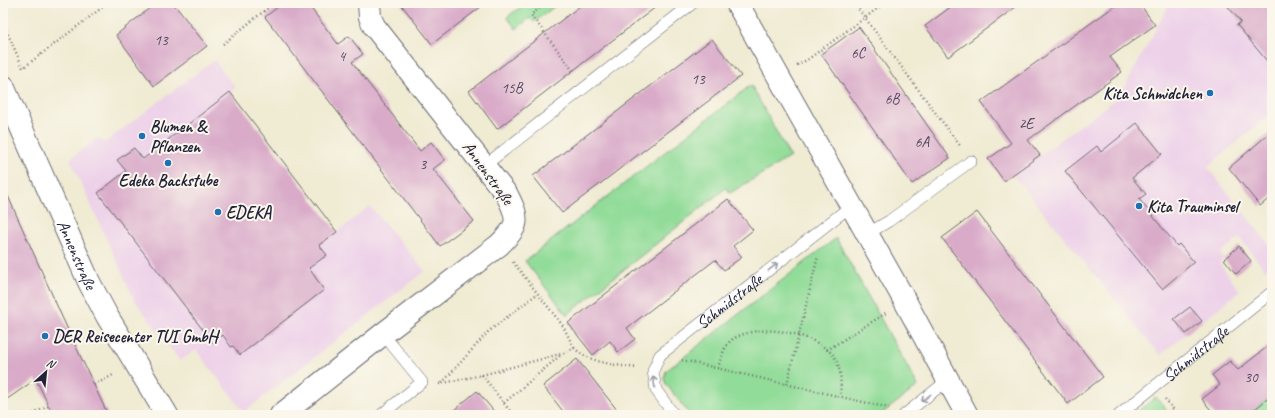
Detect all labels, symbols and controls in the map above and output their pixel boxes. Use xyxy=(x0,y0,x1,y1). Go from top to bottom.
house number: 13 xyxy=(154,31,169,50)
house number: 6C xyxy=(851,44,867,63)
house number: 4 xyxy=(339,47,347,66)
house number: 13 xyxy=(691,70,706,89)
house number: 15B xyxy=(501,79,524,98)
place label: Kita Schmidchen xyxy=(1103,83,1203,104)
marker: Kita Schmidchen xyxy=(1205,88,1215,98)
house number: 6B xyxy=(885,90,900,109)
house number: 2E xyxy=(1019,114,1035,133)
place label: Blumen & Pflanzen xyxy=(150,116,208,157)
marker: Blumen & Pflanzen xyxy=(137,131,147,141)
house number: 6A xyxy=(915,133,931,152)
street label: Annenstraße xyxy=(458,137,519,210)
house number: 3 xyxy=(420,155,428,174)
marker: Edeka Backstube xyxy=(163,158,173,168)
place label: Edeka Backstube xyxy=(119,170,219,191)
place label: Kita Trauminsel xyxy=(1147,196,1241,217)
marker: Kita Trauminsel xyxy=(1134,201,1144,211)
place label: EDEKA xyxy=(226,202,272,223)
marker: EDEKA xyxy=(213,207,223,217)
street label: Annenstraße xyxy=(53,217,102,294)
one-way arrow xyxy=(768,263,779,271)
street label: Schmidstraße xyxy=(692,268,767,333)
street label: Schmidstraße xyxy=(1158,320,1233,386)
place label: DER Reisecenter TUI GmbH xyxy=(53,326,221,347)
marker: DER Reisecenter TUI GmbH xyxy=(40,331,50,341)
north arrow xyxy=(26,352,66,392)
text: N xyxy=(44,355,59,372)
house number: 30 xyxy=(1244,368,1259,387)
one-way arrow xyxy=(651,376,658,389)
one-way arrow xyxy=(920,393,931,402)

